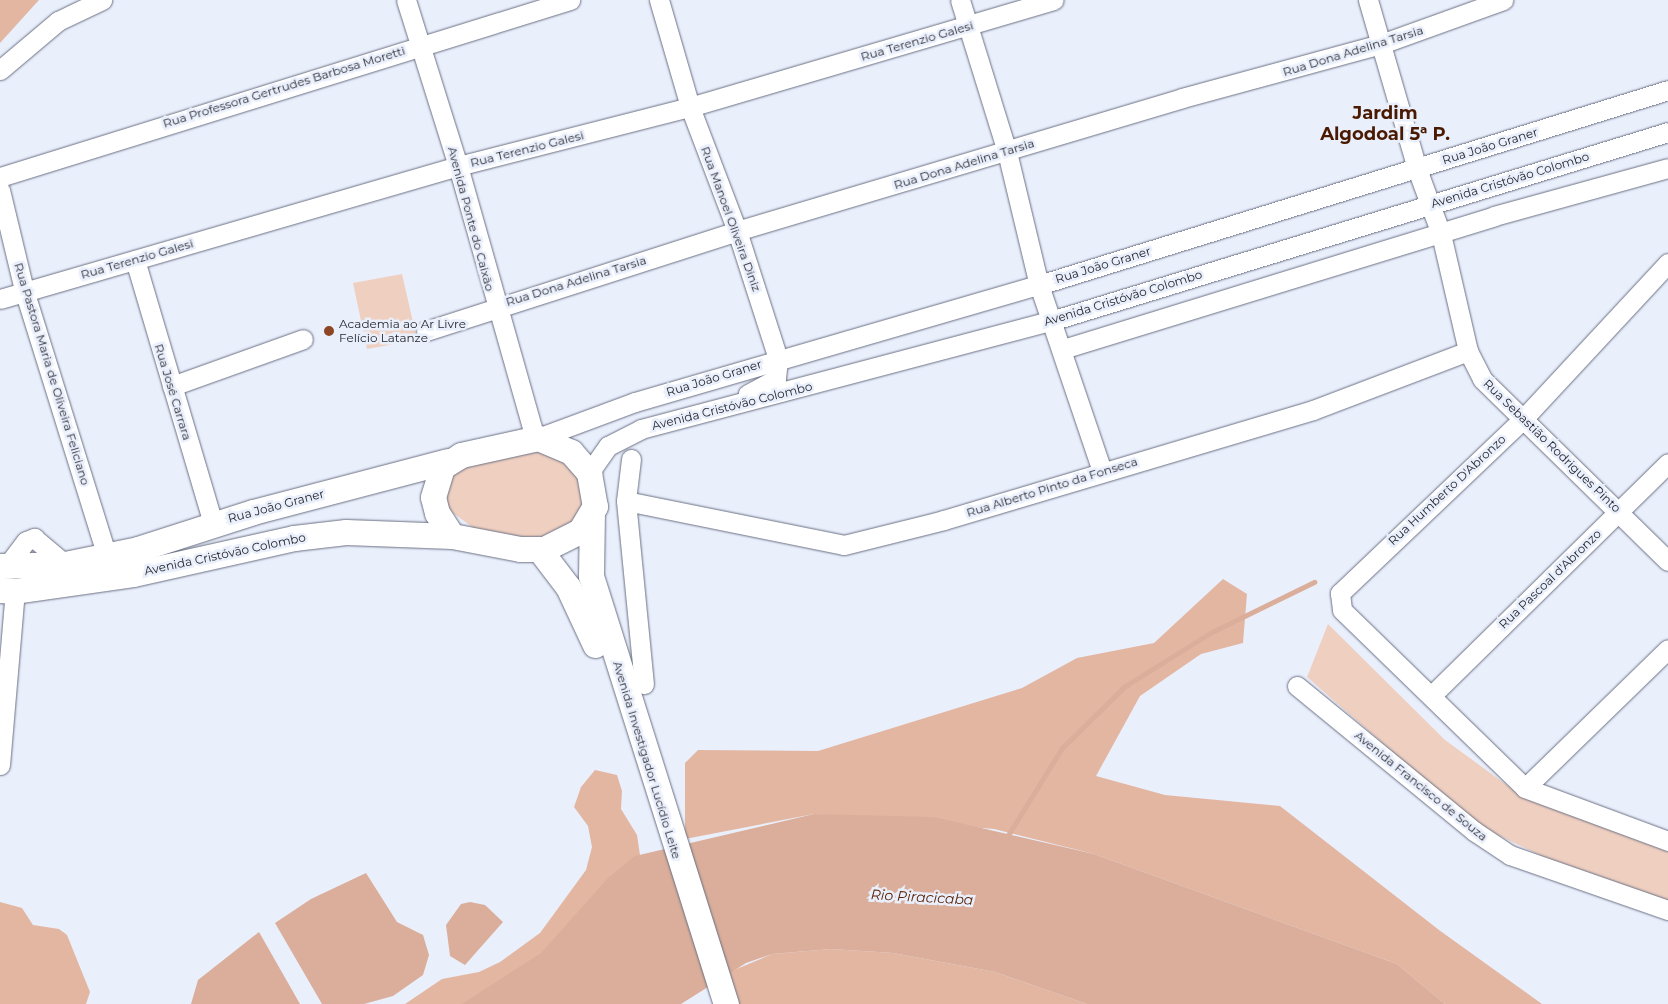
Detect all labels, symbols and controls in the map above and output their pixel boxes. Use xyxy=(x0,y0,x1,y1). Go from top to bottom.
street label: Rua Terenzio Galesi xyxy=(859,18,975,64)
street label: Rua Dona Adelina Tarsia xyxy=(1281,23,1425,79)
street label: Rua Professora Gertrudes Barbosa Moretti xyxy=(161,43,407,131)
district label: Jardim Algodoal 5ª P. xyxy=(1320,103,1450,146)
street label: Rua João Graner xyxy=(1441,125,1539,167)
street label: Rua Terenzio Galesi xyxy=(469,128,585,170)
street label: Rua Dona Adelina Tarsia xyxy=(892,136,1036,192)
street label: Avenida Ponte do Caixão xyxy=(445,145,497,293)
street label: Rua Manoel Oliveira Diniz xyxy=(698,145,764,293)
street label: Avenida Cristóvão Colombo xyxy=(1429,149,1591,211)
street label: Rua Terenzio Galesi xyxy=(79,236,195,282)
street label: Rua João Graner xyxy=(1054,244,1152,286)
street label: Rua Dona Adelina Tarsia xyxy=(504,253,648,309)
street label: Rua Pastora Maria de Oliveira Feliciano xyxy=(11,261,93,487)
street label: Avenida Cristóvão Colombo xyxy=(1042,267,1204,329)
place label: Academia ao Ar Livre Felício Latanze xyxy=(339,317,466,345)
marker: Academia ao Ar Livre Felício Latanze xyxy=(323,325,335,337)
street label: Rua José Carrara xyxy=(152,342,194,442)
street label: Rua João Graner xyxy=(665,357,763,399)
street label: Rua Sebastião Rodrigues Pinto xyxy=(1480,376,1624,516)
street label: Avenida Cristóvão Colombo xyxy=(650,379,814,433)
street label: Rua Humberto D'Abronzo xyxy=(1385,432,1509,548)
street label: Rua Alberto Pinto da Fonseca xyxy=(965,454,1139,520)
street label: Rua João Graner xyxy=(226,486,326,526)
street label: Rua Pascoal d'Abronzo xyxy=(1496,526,1604,632)
street label: Avenida Cristóvão Colombo xyxy=(143,530,307,578)
street label: Avenida Investigador Lucídio Leite xyxy=(610,659,684,861)
street label: Avenida Francisco de Souza xyxy=(1352,728,1490,844)
water label: Rio Piracicaba xyxy=(870,886,974,908)

